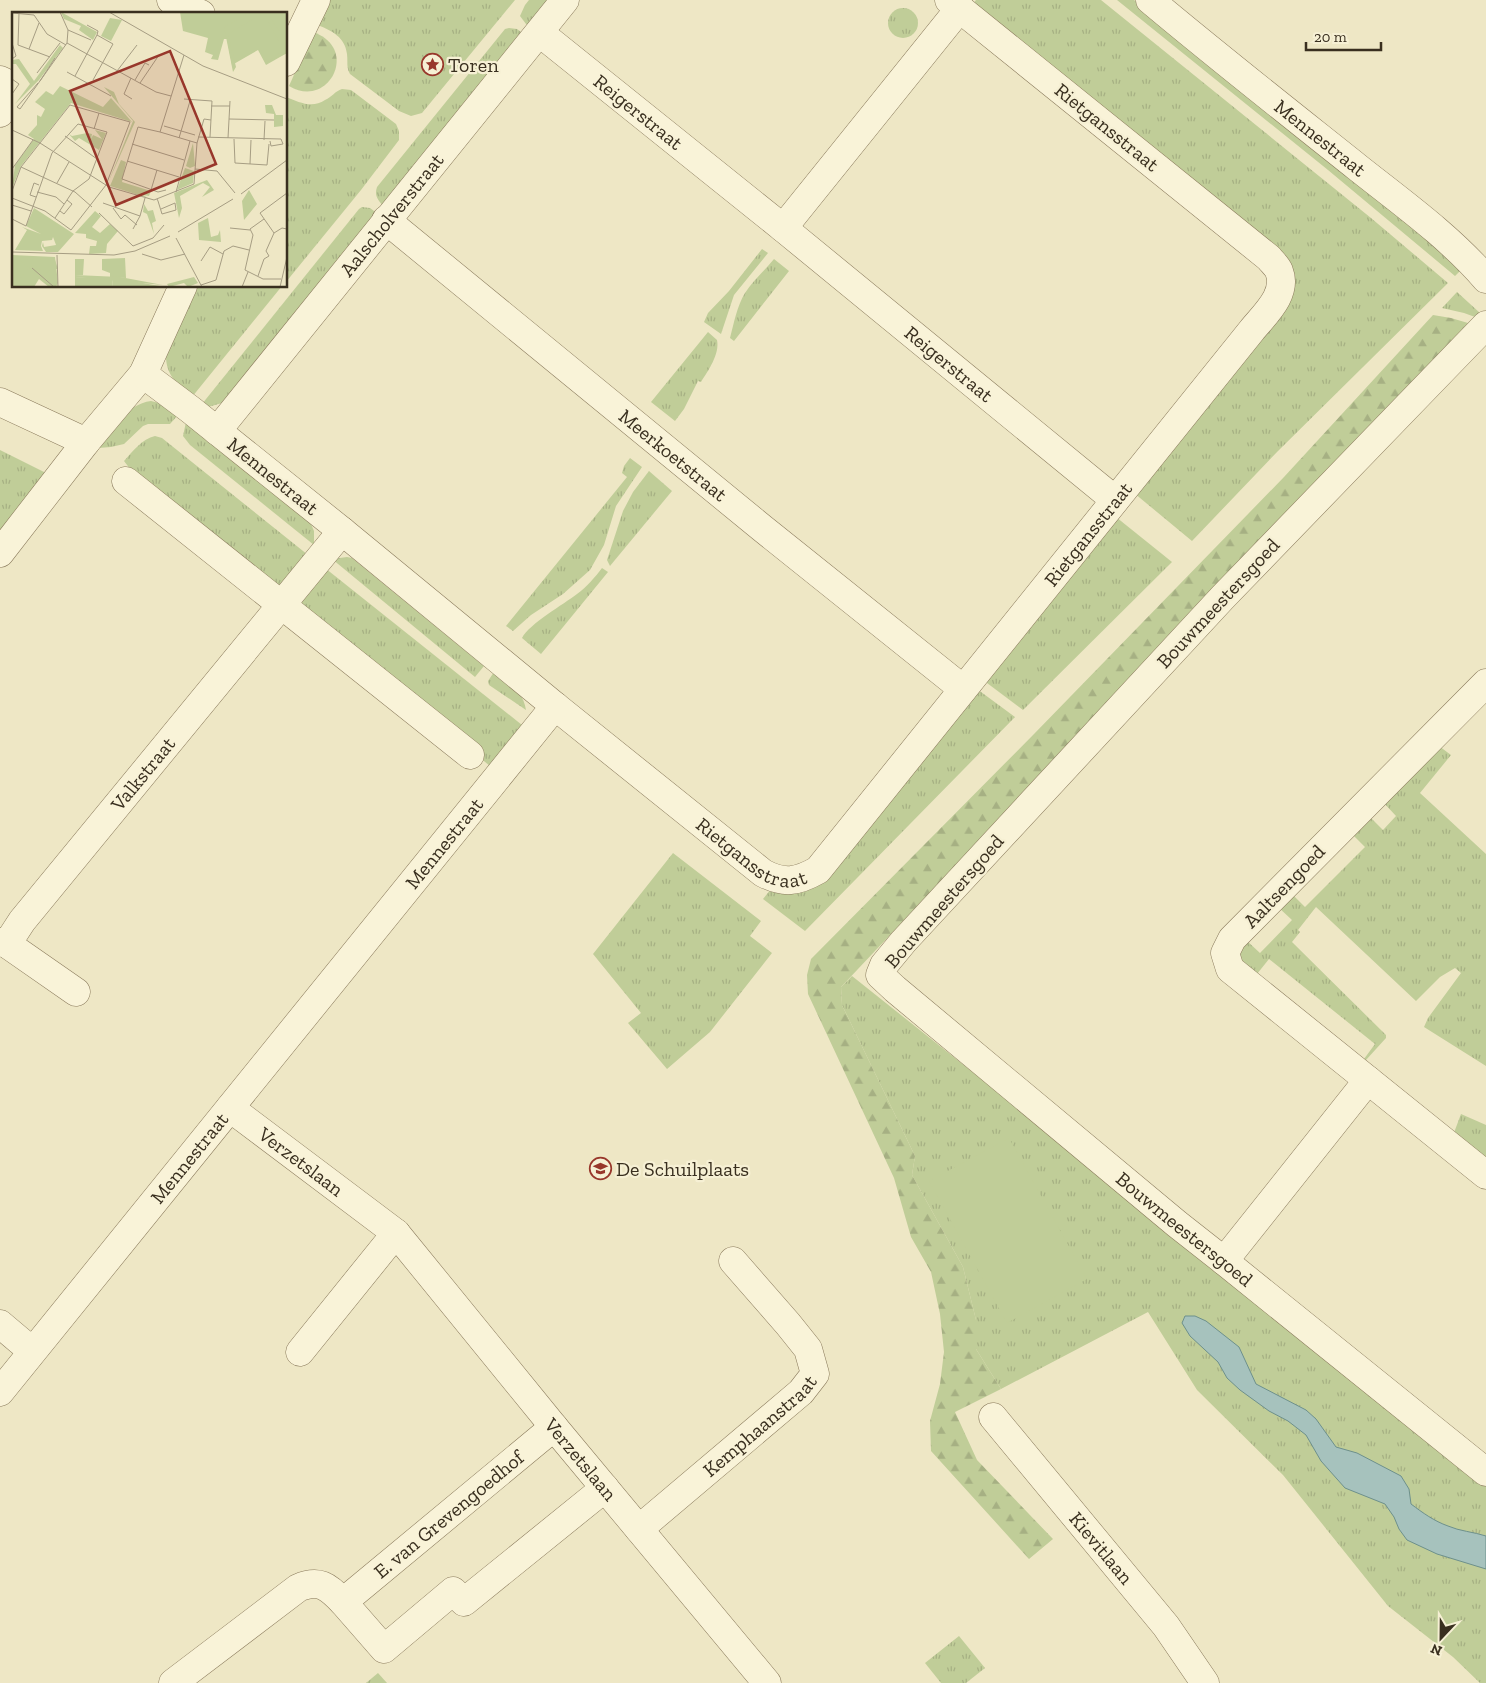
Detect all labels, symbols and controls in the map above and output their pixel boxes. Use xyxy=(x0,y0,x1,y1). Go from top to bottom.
inset map xyxy=(12,12,288,288)
scale bar xyxy=(1306,20,1381,52)
text: 20 m xyxy=(1314,28,1347,46)
place icon: Toren xyxy=(420,53,444,77)
place label: Toren xyxy=(448,53,499,77)
street label: Reigerstraat xyxy=(589,69,688,155)
street label: Rietgansstraat xyxy=(1050,78,1164,177)
street label: Mennestraat xyxy=(1270,94,1371,182)
street label: Aalscholverstraat xyxy=(335,148,449,281)
street label: Reigerstraat xyxy=(900,321,998,408)
street label: Meerkoetstraat xyxy=(614,404,732,507)
street label: Mennestraat xyxy=(223,432,324,520)
street label: Rietgansstraat xyxy=(1039,477,1137,591)
street label: Bouwmeestersgoed xyxy=(1152,533,1284,673)
street label: Valkstraat xyxy=(105,731,181,816)
street label: Mennestraat xyxy=(400,792,488,894)
street label: Rietgansstraat xyxy=(691,812,811,892)
street label: Bouwmeestersgoed xyxy=(879,829,1009,973)
street label: Aaltsengoed xyxy=(1238,839,1330,933)
street label: Mennestraat xyxy=(145,1107,234,1208)
street label: Verzetslaan xyxy=(253,1121,349,1202)
school or university icon: De Schuilplaats xyxy=(588,1157,612,1181)
place label: De Schuilplaats xyxy=(616,1157,749,1181)
street label: Bouwmeestersgoed xyxy=(1111,1166,1258,1291)
street label: Kemphaanstraat xyxy=(698,1370,822,1482)
street label: Verzetslaan xyxy=(539,1412,623,1506)
street label: E. van Grevengoedhof xyxy=(369,1444,530,1583)
street label: Kievitlaan xyxy=(1064,1507,1139,1589)
north arrow xyxy=(1416,1613,1466,1663)
text: N xyxy=(1428,1640,1444,1659)

